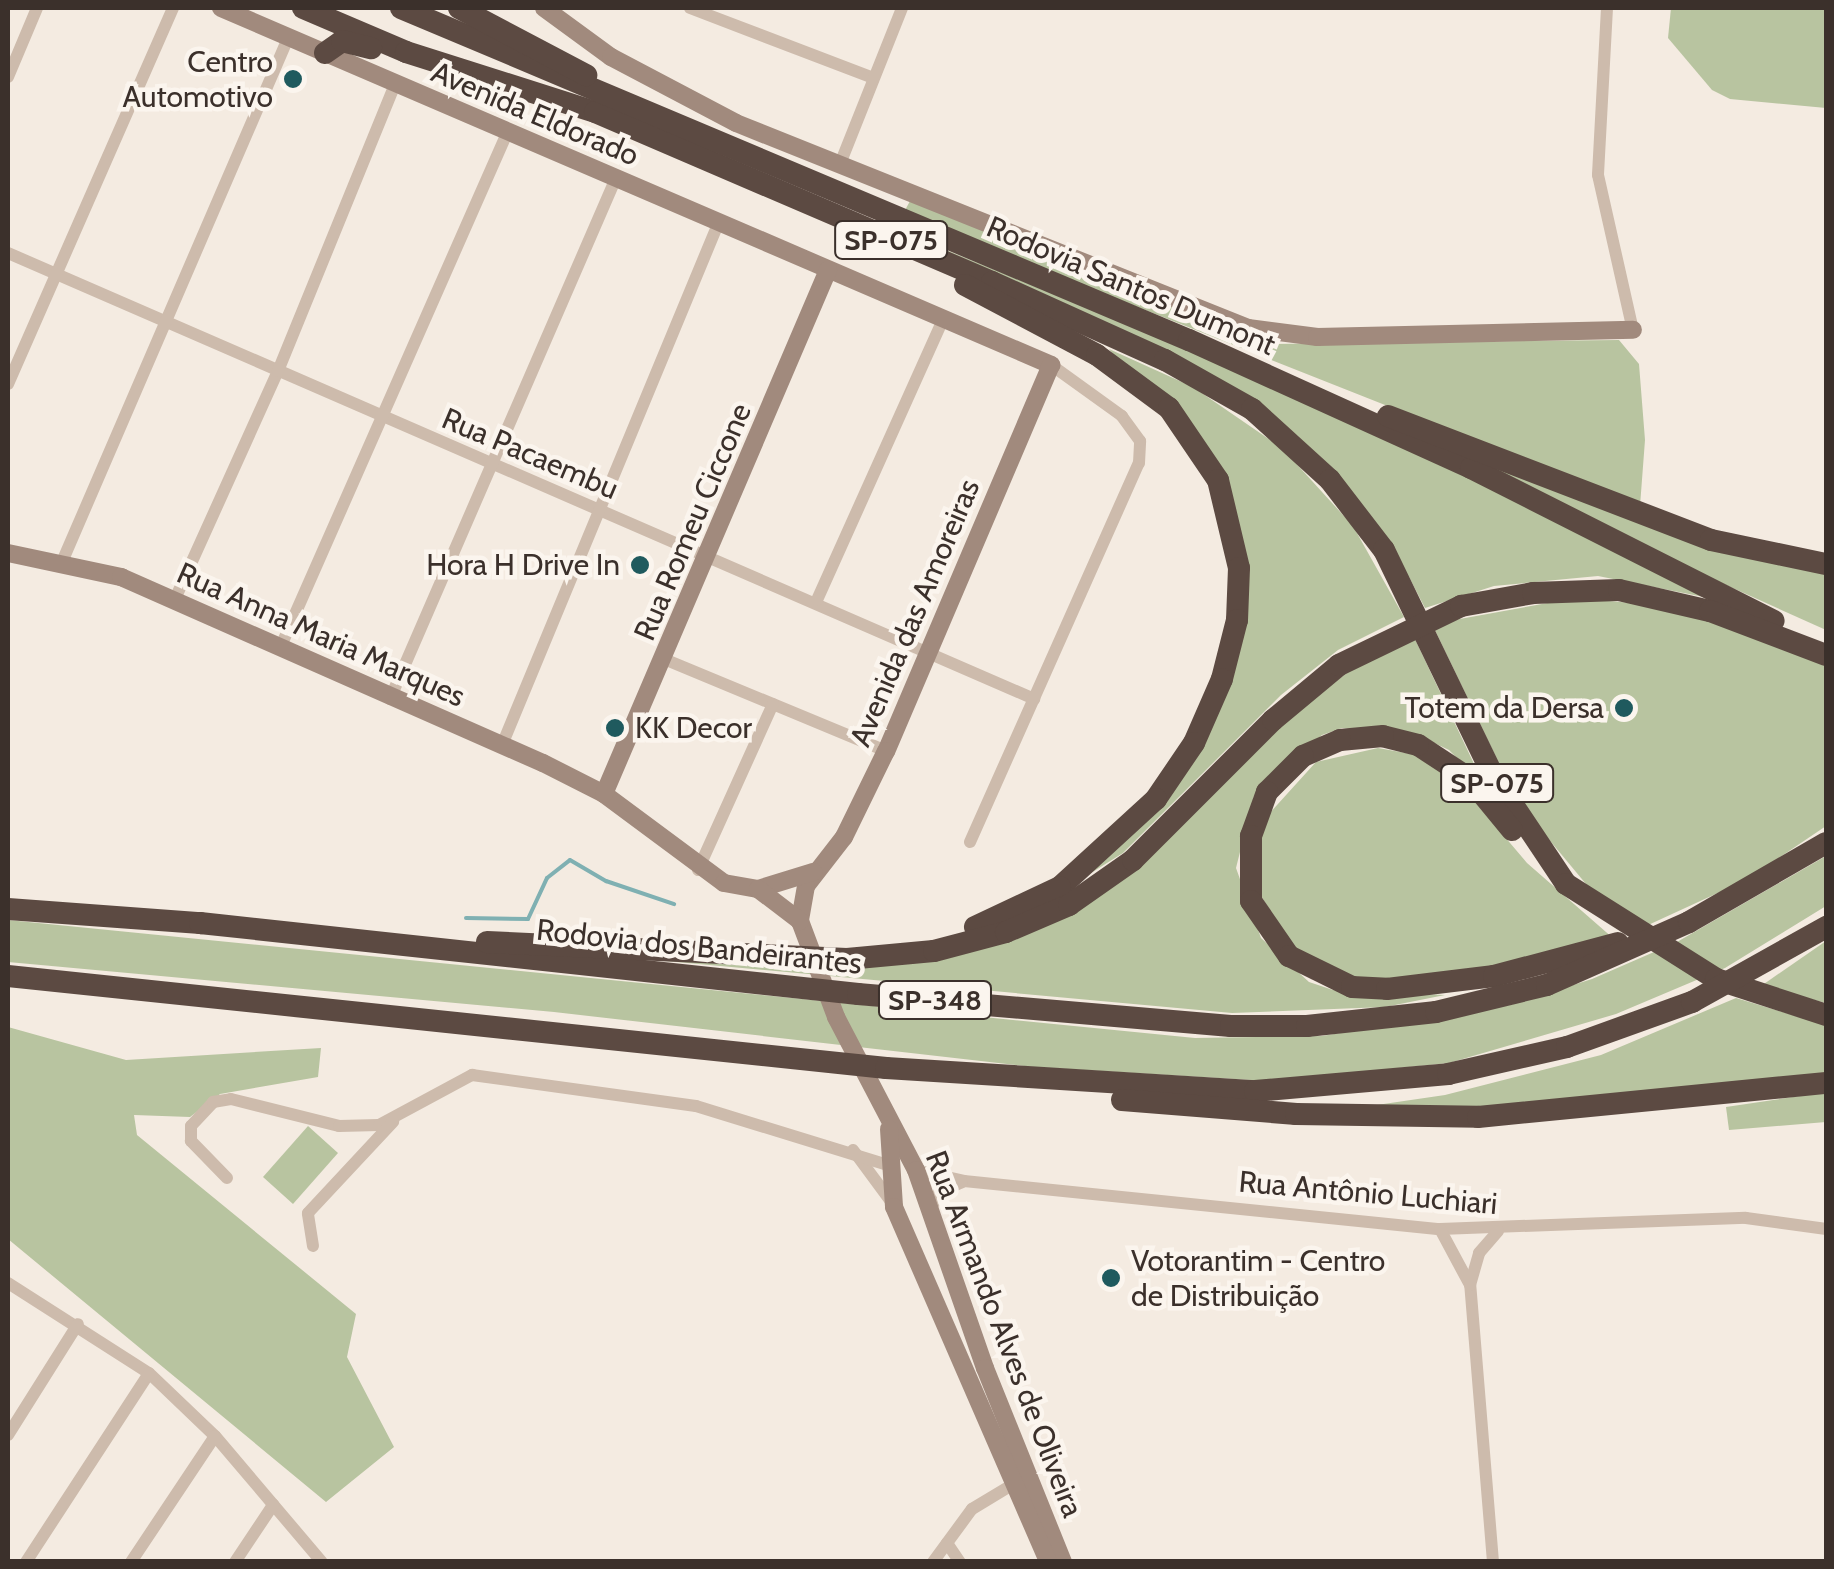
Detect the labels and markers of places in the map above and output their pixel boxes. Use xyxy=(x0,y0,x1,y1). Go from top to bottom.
place label: Centro Automotivo xyxy=(123,44,273,114)
marker: Centro Automotivo xyxy=(282,68,304,90)
place label: Hora H Drive In xyxy=(426,547,620,583)
marker: Hora H Drive In xyxy=(629,554,651,576)
place label: Totem da Dersa xyxy=(1405,690,1604,726)
marker: Totem da Dersa xyxy=(1613,697,1635,719)
place label: KK Decor xyxy=(635,710,752,746)
marker: KK Decor xyxy=(604,717,626,739)
place label: Votorantim - Centro de Distribuição xyxy=(1131,1243,1385,1314)
marker: Votorantim - Centro de Distribuição xyxy=(1100,1267,1122,1289)

